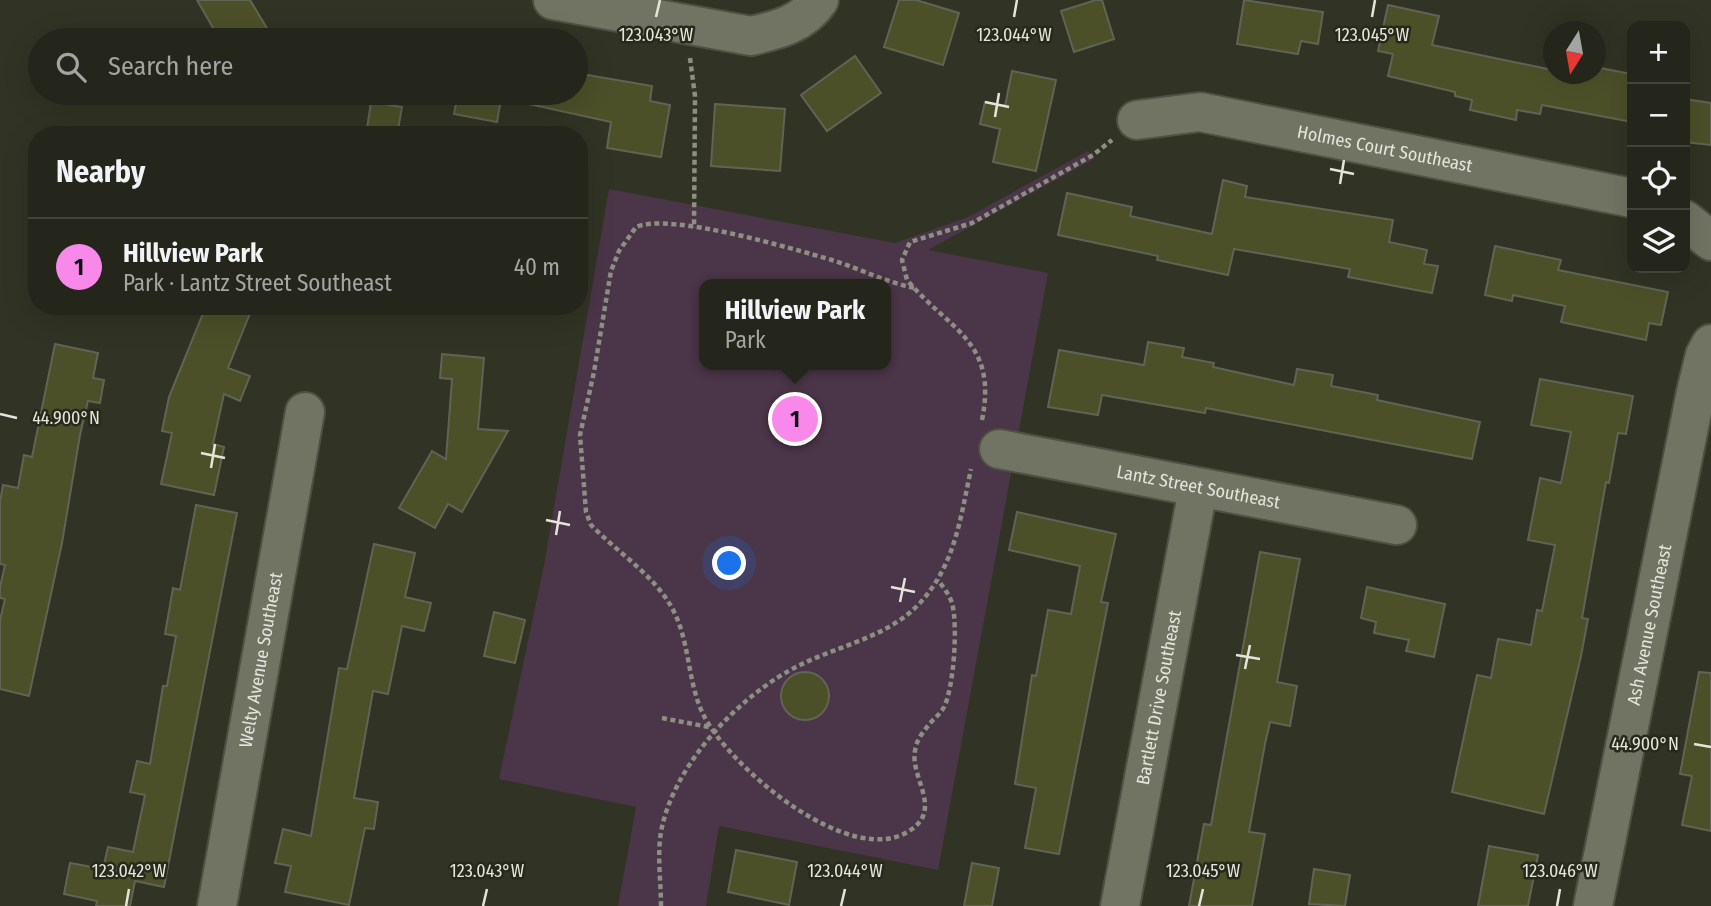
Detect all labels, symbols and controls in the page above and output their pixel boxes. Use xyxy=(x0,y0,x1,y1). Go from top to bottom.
north arrow xyxy=(1543,21,1606,84)
map controls xyxy=(1627,21,1690,273)
button: + xyxy=(1627,21,1690,84)
text: 123.043°W xyxy=(619,24,694,46)
text: 123.044°W xyxy=(976,24,1052,46)
text: 123.045°W xyxy=(1335,24,1410,46)
search box xyxy=(28,28,588,105)
icon: search xyxy=(52,48,90,86)
text: Search here xyxy=(108,51,233,82)
button: − xyxy=(1627,84,1690,147)
street label: Holmes Court Southeast xyxy=(1295,121,1474,177)
button: locate xyxy=(1627,147,1690,210)
text: Nearby xyxy=(56,154,145,190)
button: layers xyxy=(1627,210,1690,273)
text: Hillview Park xyxy=(123,238,263,269)
text: 1 xyxy=(74,253,84,281)
text: 40 m xyxy=(514,253,560,281)
text: Park · Lantz Street Southeast xyxy=(123,269,392,297)
popup xyxy=(699,279,891,370)
text: Hillview Park xyxy=(725,295,865,326)
text: Park xyxy=(725,326,766,354)
pin: 1 xyxy=(772,393,818,445)
text: 44.900°N xyxy=(32,407,100,429)
street label: Lantz Street Southeast xyxy=(1115,461,1282,513)
street label: Ash Avenue Southeast xyxy=(1623,542,1676,707)
your location xyxy=(712,546,746,580)
street label: Welty Avenue Southeast xyxy=(234,570,287,749)
street label: Bartlett Drive Southeast xyxy=(1132,609,1186,787)
text: 44.900°N xyxy=(1611,733,1679,755)
text: 123.042°W xyxy=(92,860,167,882)
text: 123.043°W xyxy=(450,860,525,882)
text: 123.044°W xyxy=(807,860,883,882)
text: 123.045°W xyxy=(1166,860,1241,882)
text: 123.046°W xyxy=(1522,860,1598,882)

